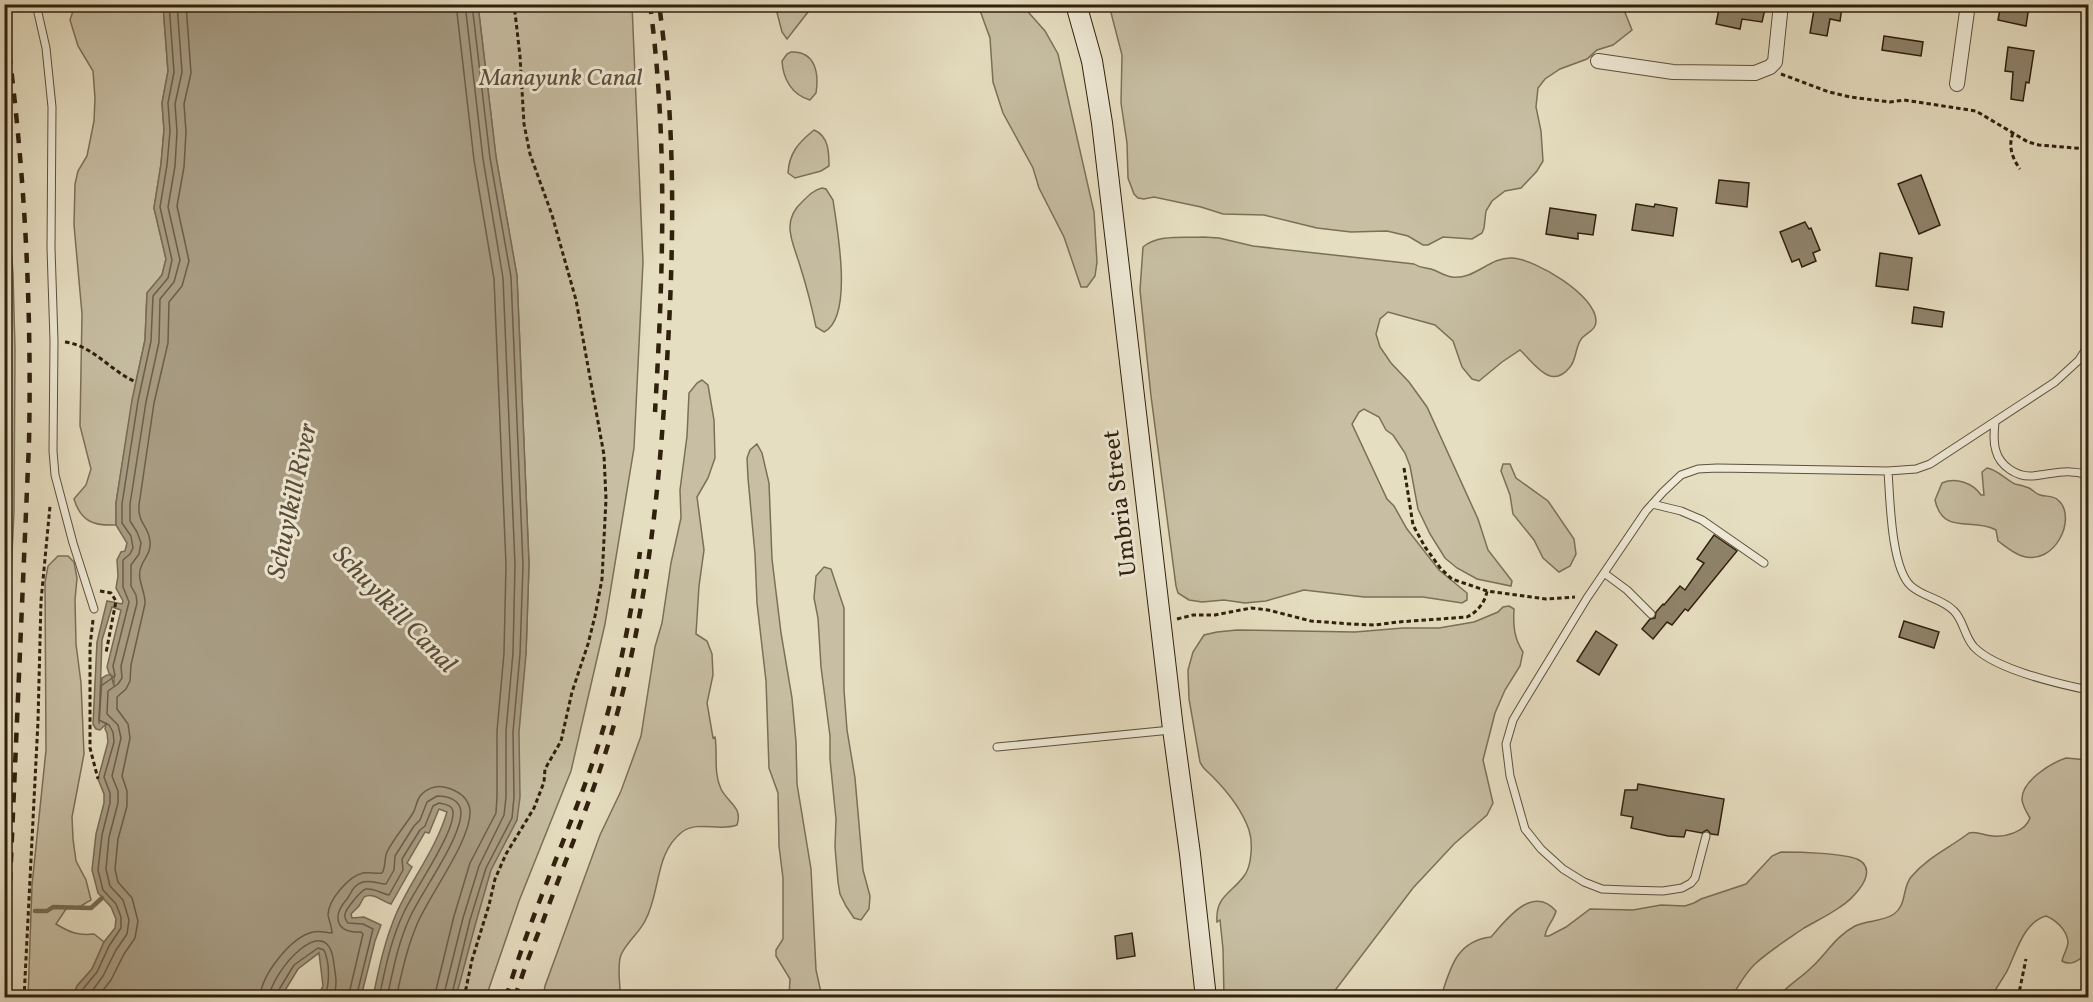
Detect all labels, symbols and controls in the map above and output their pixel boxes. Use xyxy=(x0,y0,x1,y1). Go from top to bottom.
park label: Manayunk Canal xyxy=(478,62,643,96)
water label: Schuylkill River xyxy=(259,420,327,582)
street label: Umbria Street xyxy=(1095,428,1147,578)
water label: Schuylkill Canal xyxy=(324,538,465,682)

